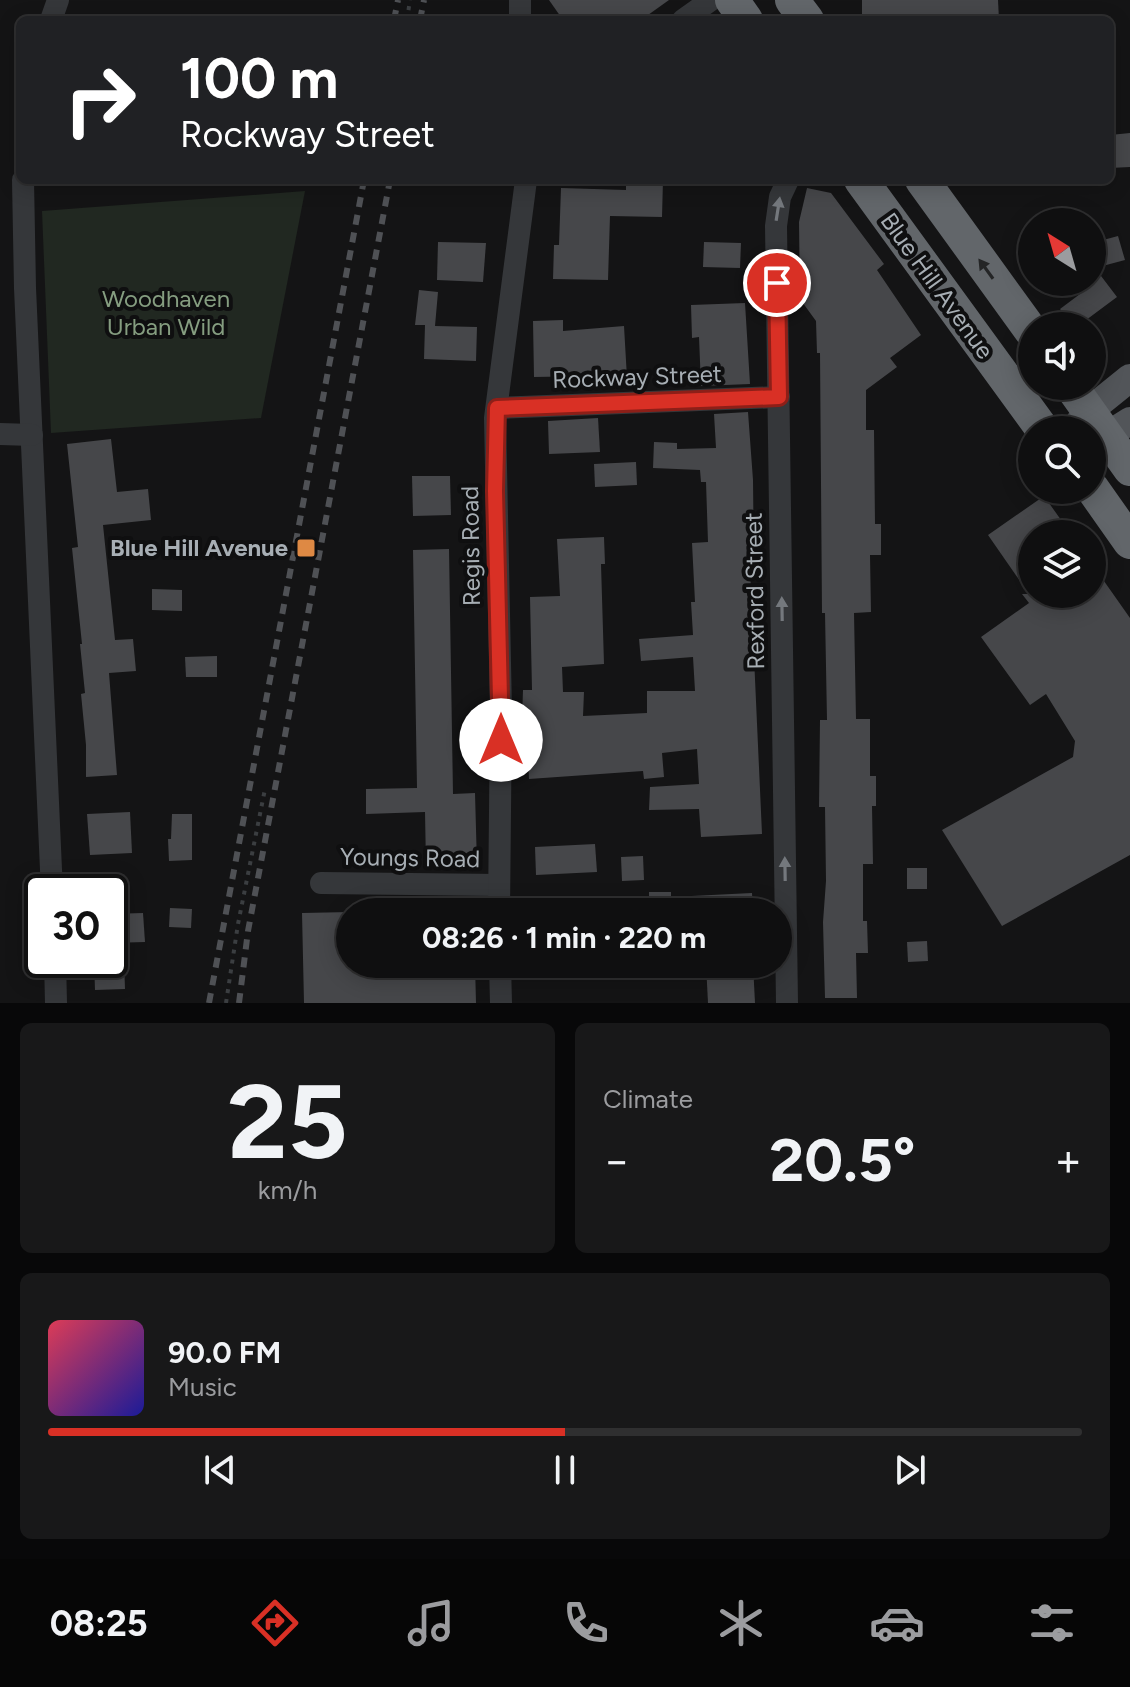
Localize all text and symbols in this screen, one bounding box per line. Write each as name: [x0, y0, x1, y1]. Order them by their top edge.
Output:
text: 100 m: [180, 45, 338, 112]
icon: right: [48, 48, 152, 152]
text: Rockway Street: [180, 113, 435, 156]
one-way arrow: [772, 197, 785, 222]
street label: Blue Hill Avenue: [875, 207, 1000, 364]
north arrow: [1018, 208, 1106, 296]
map controls: [1018, 208, 1106, 608]
pin: [743, 249, 811, 317]
one-way arrow: [979, 258, 995, 279]
icon: arrive: [755, 261, 799, 305]
park label: Woodhaven Urban Wild: [102, 284, 230, 341]
button: sound: [1018, 312, 1106, 400]
street label: Rockway Street: [552, 359, 722, 394]
button: search: [1018, 416, 1106, 504]
street label: Regis Road: [455, 486, 486, 606]
street label: Rexford Street: [739, 512, 770, 670]
button: layers: [1018, 520, 1106, 608]
place label: Blue Hill Avenue: [110, 533, 288, 562]
marker: Blue Hill Avenue: [295, 537, 317, 559]
one-way arrow: [775, 596, 788, 621]
position arrow: [459, 698, 543, 782]
street label: Youngs Road: [340, 842, 480, 873]
one-way arrow: [779, 856, 791, 881]
speed limit sign: 30: [24, 874, 128, 978]
text: 08:26 · 1 min · 220 m: [422, 919, 706, 956]
text: 25: [227, 1059, 348, 1184]
text: Climate: [603, 1083, 693, 1115]
text: 20.5°: [769, 1124, 916, 1196]
text: −: [603, 1134, 630, 1187]
text: +: [1055, 1134, 1082, 1187]
text: km/h: [258, 1174, 317, 1206]
text: 90.0 FM: [168, 1334, 281, 1371]
text: Music: [168, 1371, 237, 1403]
icon: previous: [198, 1448, 242, 1492]
icon: pause: [543, 1448, 587, 1492]
icon: next: [888, 1448, 932, 1492]
icon: directions: [247, 1595, 303, 1651]
icon: music: [403, 1595, 459, 1651]
icon: phone: [558, 1595, 614, 1651]
icon: climate: [713, 1595, 769, 1651]
icon: car: [869, 1595, 925, 1651]
icon: filters: [1024, 1595, 1080, 1651]
text: 08:25: [50, 1602, 148, 1645]

